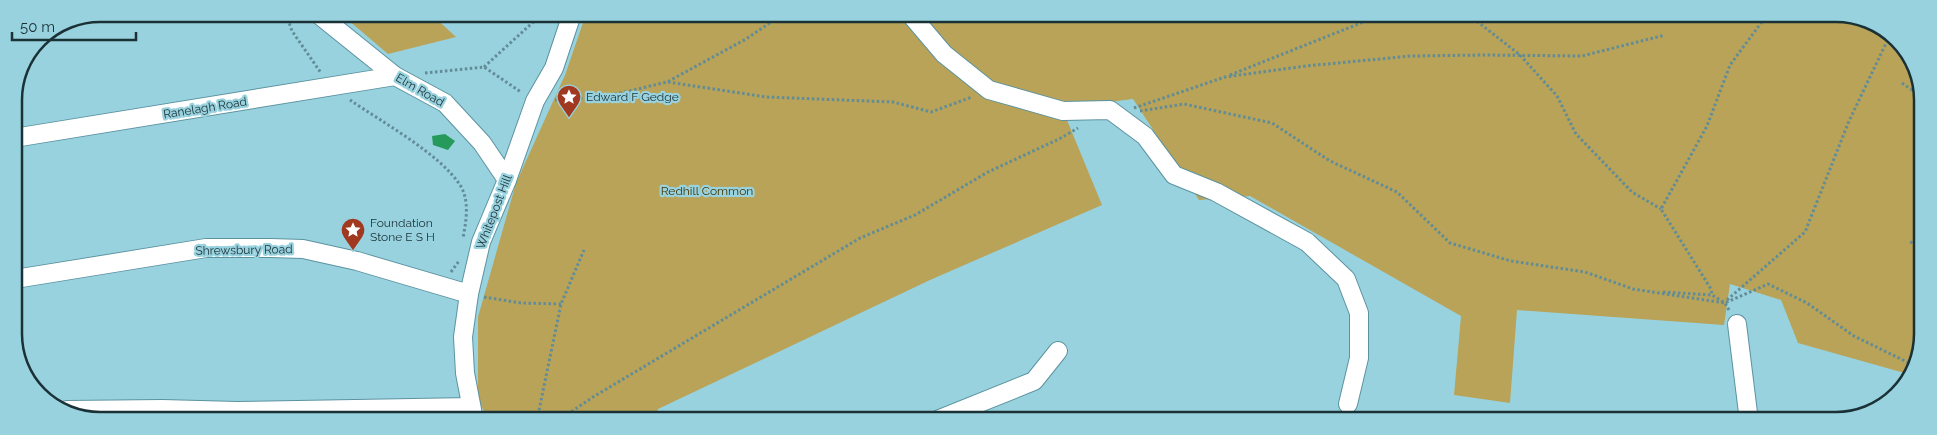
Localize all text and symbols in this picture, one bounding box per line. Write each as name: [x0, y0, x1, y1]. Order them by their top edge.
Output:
scale bar: [12, 10, 136, 42]
text: 50 m: [20, 18, 55, 36]
street label: Elm Road: [393, 71, 447, 109]
place icon: Edward F Gedge: [556, 84, 582, 118]
place label: Edward F Gedge: [586, 90, 679, 104]
street label: Ranelagh Road: [162, 94, 248, 122]
street label: Whitepost Hill: [473, 172, 515, 251]
park label: Redhill Common: [661, 184, 753, 198]
place label: Foundation Stone E S H: [370, 216, 435, 244]
place icon: Foundation Stone E S H: [340, 217, 366, 251]
street label: Shrewsbury Road: [195, 242, 293, 258]

